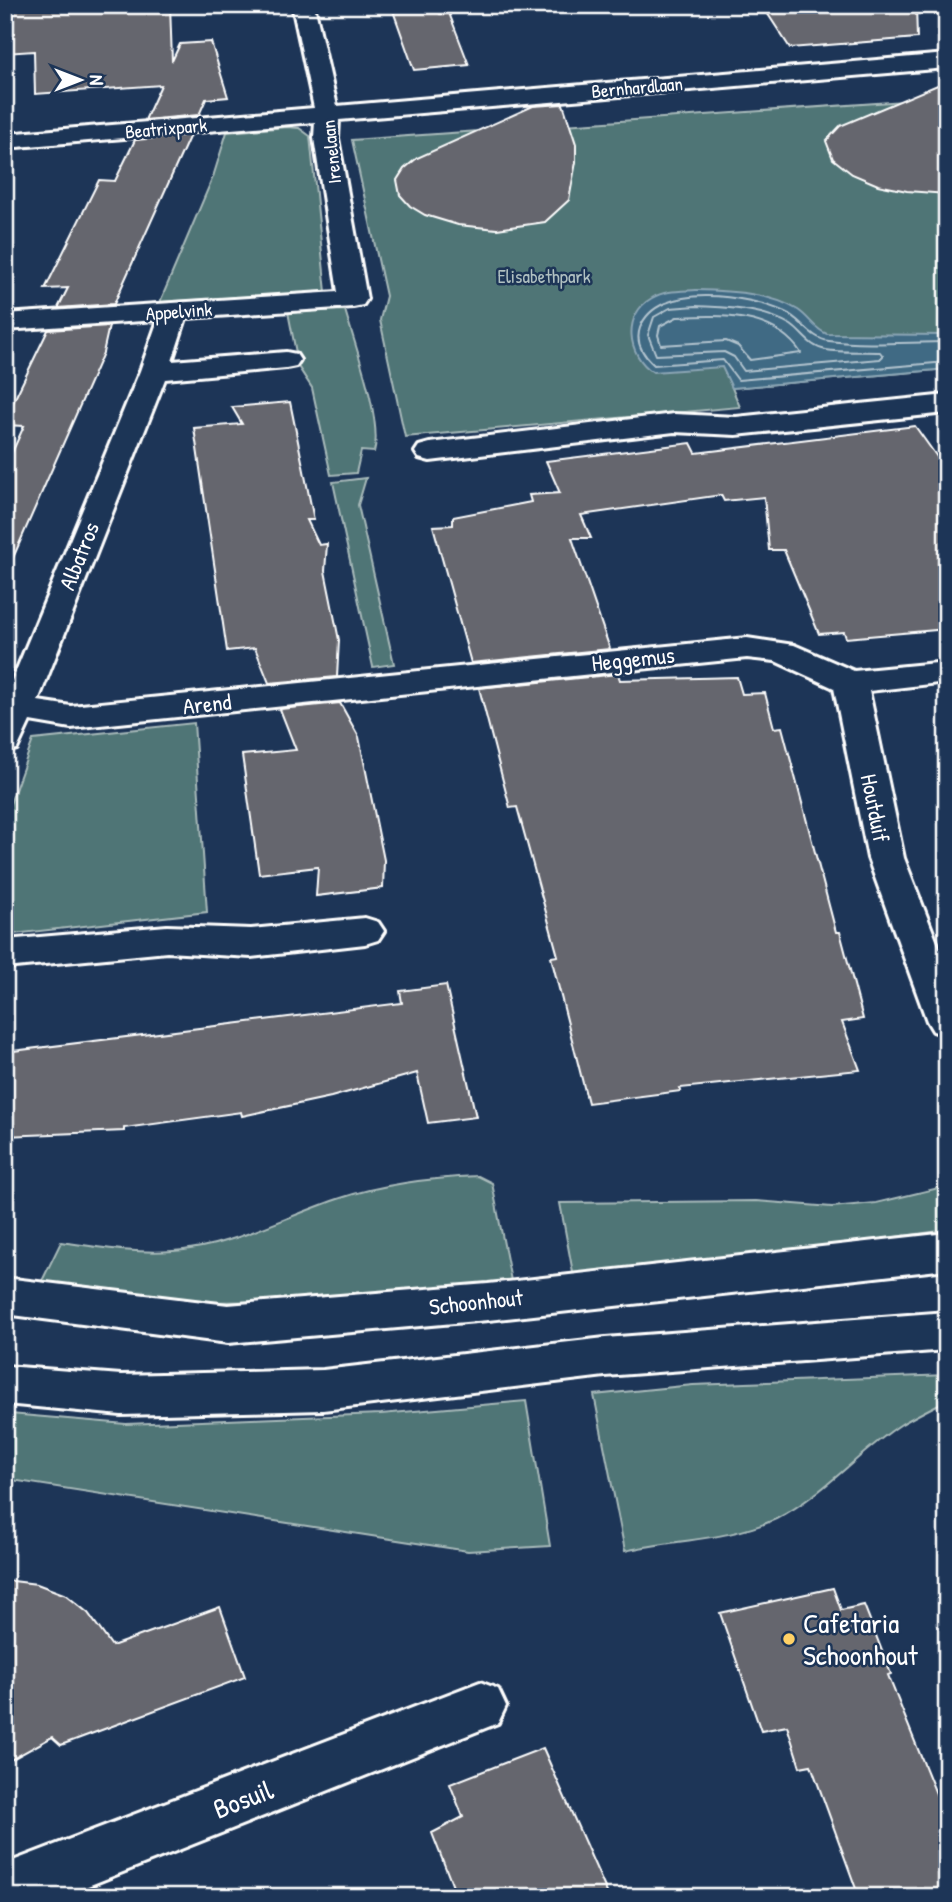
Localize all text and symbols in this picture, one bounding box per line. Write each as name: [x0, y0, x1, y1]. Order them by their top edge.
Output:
north arrow: [46, 46, 116, 116]
street label: Bernhardlaan: [590, 70, 684, 104]
text: N: [84, 75, 110, 85]
street label: Beatrixpark: [124, 111, 208, 145]
street label: Irenelaan: [315, 119, 347, 185]
park label: Elisabethpark: [497, 263, 591, 289]
street label: Appelvink: [145, 296, 213, 326]
street label: Albatros: [51, 517, 106, 594]
street label: Heggemus: [590, 639, 676, 678]
street label: Arend: [181, 686, 233, 721]
street label: Houtduif: [854, 771, 897, 845]
street label: Schoonhout: [428, 1281, 525, 1322]
place label: Cafetaria Schoonhout: [803, 1604, 918, 1674]
marker: Cafetaria Schoonhout: [781, 1631, 797, 1647]
street label: Bosuil: [208, 1770, 279, 1828]

